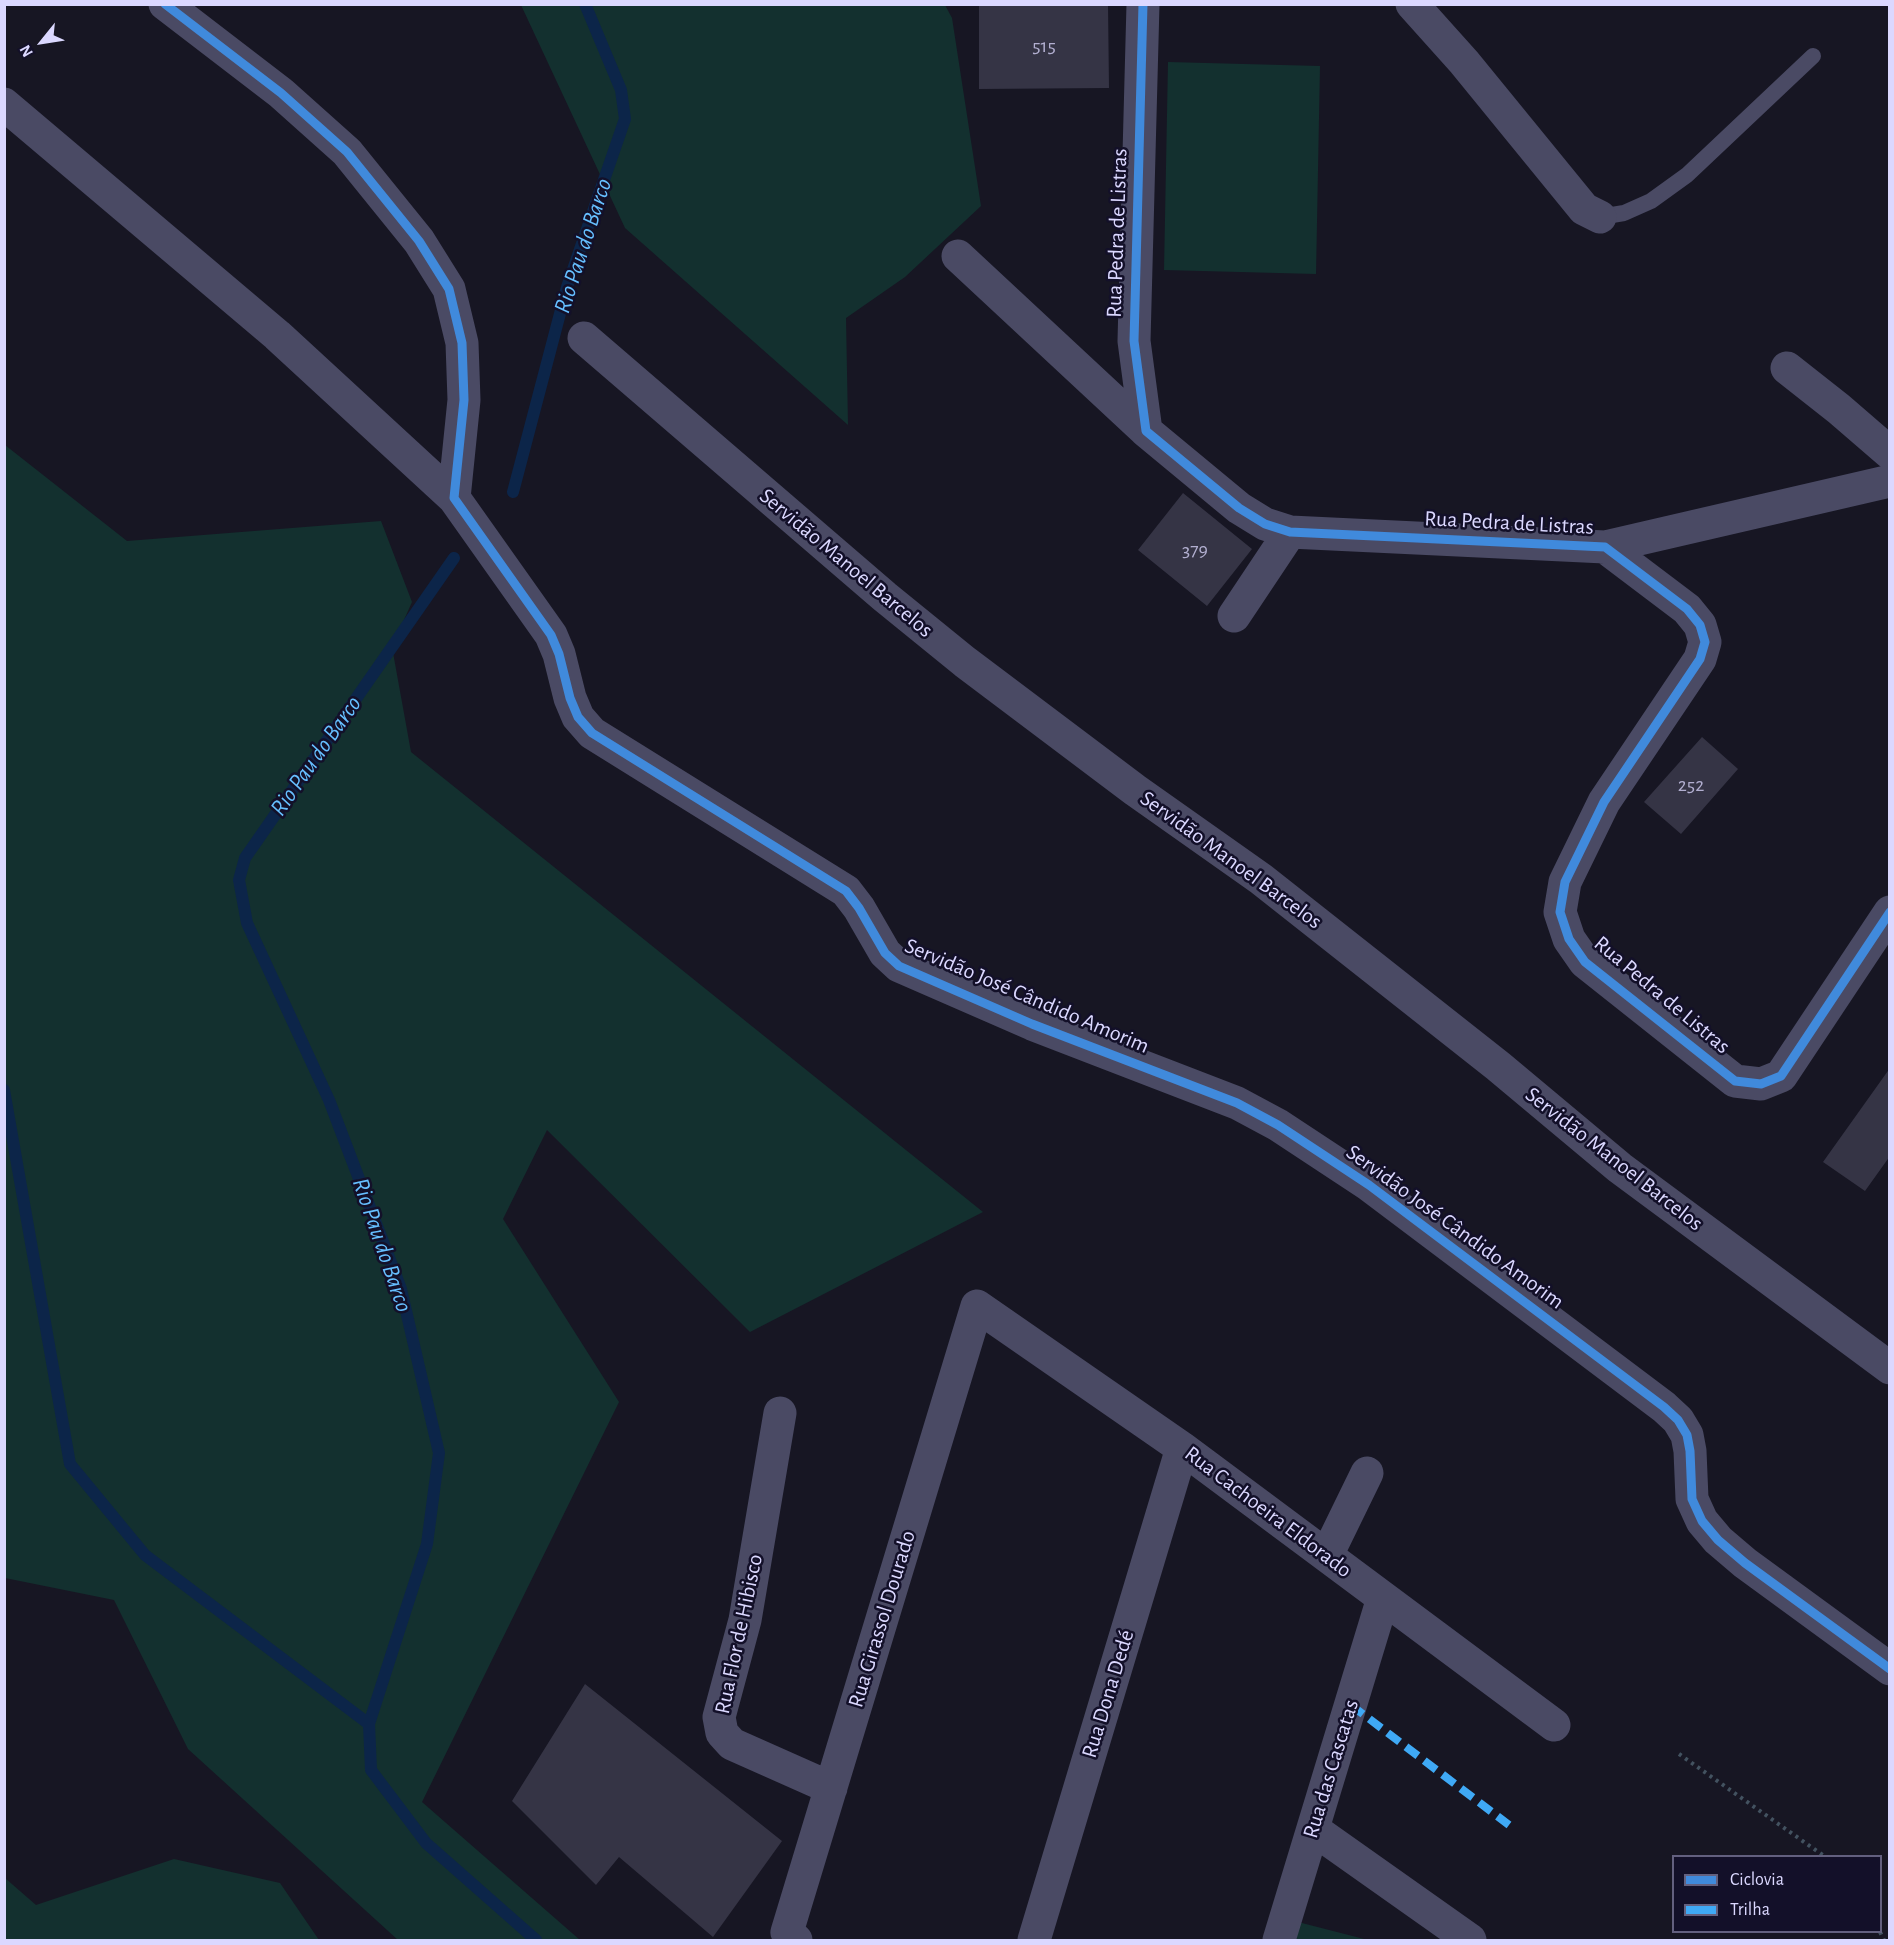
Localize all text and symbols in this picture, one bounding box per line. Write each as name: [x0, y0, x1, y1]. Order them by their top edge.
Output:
north arrow: [12, 12, 72, 72]
house number: 515: [1032, 34, 1056, 58]
text: N: [17, 42, 36, 60]
street label: Rua Pedra de Listras: [1101, 148, 1133, 318]
water label: Rio Pau do Barco: [548, 175, 618, 317]
street label: Servidão Manoel Barcelos: [754, 483, 938, 643]
street label: Rua Pedra de Listras: [1424, 505, 1594, 541]
house number: 379: [1182, 538, 1208, 562]
water label: Rio Pau do Barco: [264, 690, 368, 822]
house number: 252: [1678, 773, 1704, 797]
street label: Servidão Manoel Barcelos: [1135, 785, 1327, 935]
street label: Rua Pedra de Listras: [1589, 930, 1735, 1060]
street label: Servidão José Cândido Amorim: [901, 932, 1153, 1060]
street label: Servidão Manoel Barcelos: [1520, 1081, 1708, 1237]
street label: Servidão José Cândido Amorim: [1341, 1139, 1569, 1315]
water label: Rio Pau do Barco: [346, 1174, 418, 1316]
street label: Rua Cachoeira Eldorado: [1179, 1441, 1357, 1583]
street label: Rua Girassol Dourado: [843, 1527, 921, 1711]
street label: Rua Flor de Hibisco: [709, 1552, 769, 1716]
street label: Rua Dona Dedé: [1076, 1627, 1140, 1761]
street label: Rua das Cascatas: [1297, 1696, 1365, 1842]
legend: [1672, 1855, 1882, 1933]
text: Ciclovia: [1730, 1871, 1784, 1889]
text: Trilha: [1730, 1901, 1770, 1919]

